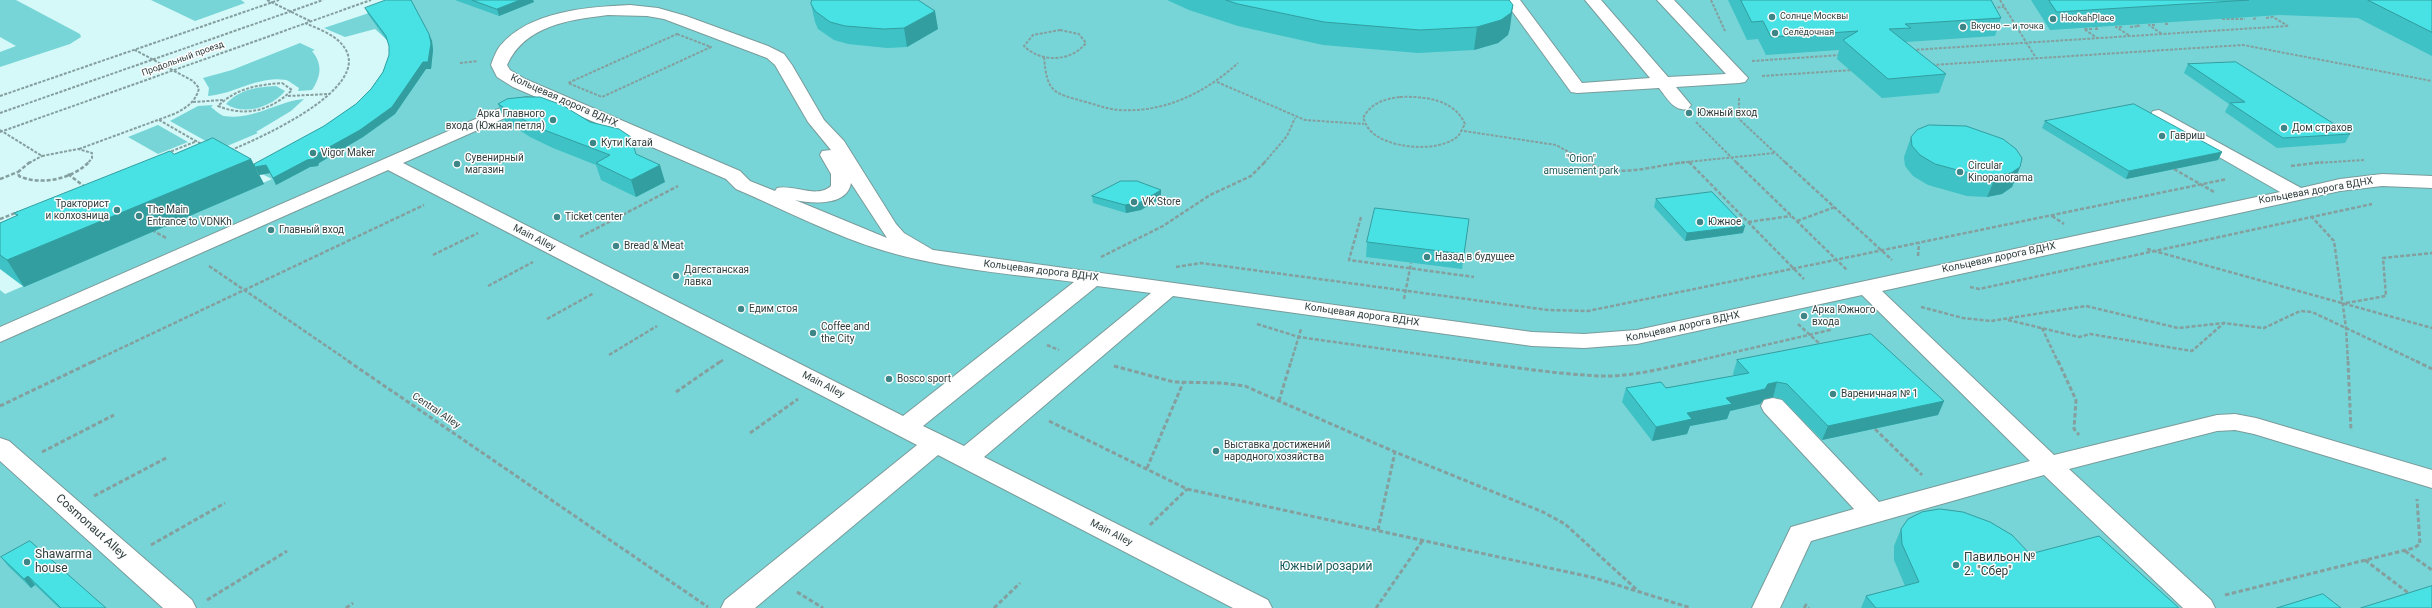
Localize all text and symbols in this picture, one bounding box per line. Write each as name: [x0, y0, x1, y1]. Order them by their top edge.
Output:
marker: Солнце Москвы: [1767, 12, 1777, 22]
place label: Солнце Москвы: [1780, 12, 1848, 22]
marker: HookahPlace: [2048, 14, 2058, 24]
place label: HookahPlace: [2061, 14, 2114, 24]
marker: Вкусно — и точка: [1958, 22, 1968, 32]
place label: Вкусно — и точка: [1971, 22, 2044, 32]
marker: Селёдочная: [1770, 28, 1780, 38]
place label: Селёдочная: [1783, 28, 1834, 38]
street label: Продольный проезд: [140, 39, 226, 79]
street label: Кольцевая дорога ВДНХ: [509, 72, 619, 130]
place label: Южный вход: [1697, 107, 1757, 119]
place label: Арка Главного входа (Южная петля): [446, 108, 545, 132]
marker: Южный вход: [1684, 108, 1694, 118]
marker: Арка Главного входа (Южная петля): [548, 115, 558, 125]
place label: Дом страхов: [2292, 122, 2353, 134]
marker: Дом страхов: [2279, 123, 2289, 133]
place label: Гавриш: [2170, 130, 2205, 142]
marker: Гавриш: [2157, 131, 2167, 141]
place label: Кути Катай: [601, 137, 653, 149]
marker: Кути Катай: [588, 138, 598, 148]
place label: Vigor Maker: [321, 147, 375, 159]
marker: Vigor Maker: [308, 148, 318, 158]
place label: Сувенирный магазин: [465, 152, 524, 176]
park label: "Orion" amusement park: [1543, 153, 1619, 176]
marker: Сувенирный магазин: [452, 159, 462, 169]
place label: Circular Kinopanorama: [1968, 160, 2033, 184]
marker: Circular Kinopanorama: [1955, 167, 1965, 177]
street label: Кольцевая дорога ВДНХ: [2258, 175, 2374, 207]
place label: VK Store: [1142, 196, 1181, 208]
marker: VK Store: [1129, 197, 1139, 207]
place label: Тракторист и колхозница: [45, 198, 109, 222]
place label: The Main Entrance to VDNKh: [147, 204, 232, 228]
marker: Тракторист и колхозница: [112, 205, 122, 215]
marker: The Main Entrance to VDNKh: [134, 211, 144, 221]
place label: Ticket center: [565, 211, 623, 223]
marker: Ticket center: [552, 212, 562, 222]
place label: Южное: [1708, 216, 1741, 228]
marker: Южное: [1695, 217, 1705, 227]
street label: Main Alley: [511, 222, 557, 254]
place label: Главный вход: [279, 224, 344, 236]
marker: Главный вход: [266, 225, 276, 235]
place label: Bread & Meat: [624, 240, 684, 252]
street label: Кольцевая дорога ВДНХ: [1941, 240, 2057, 276]
marker: Bread & Meat: [611, 241, 621, 251]
place label: Назад в будущее: [1435, 251, 1515, 263]
marker: Назад в будущее: [1422, 252, 1432, 262]
street label: Кольцевая дорога ВДНХ: [983, 258, 1099, 284]
place label: Дагестанская лавка: [684, 264, 749, 288]
marker: Дагестанская лавка: [671, 271, 681, 281]
street label: Кольцевая дорога ВДНХ: [1304, 301, 1420, 329]
place label: Едим стоя: [749, 303, 797, 315]
marker: Едим стоя: [736, 304, 746, 314]
place label: Арка Южного входа: [1812, 304, 1875, 328]
street label: Кольцевая дорога ВДНХ: [1625, 309, 1741, 345]
marker: Арка Южного входа: [1799, 311, 1809, 321]
place label: Coffee and the City: [821, 321, 870, 344]
marker: Coffee and the City: [808, 328, 818, 338]
street label: Main Alley: [800, 369, 846, 401]
place label: Bosco sport: [897, 373, 951, 385]
marker: Bosco sport: [884, 374, 894, 384]
place label: Вареничная № 1: [1841, 388, 1918, 400]
marker: Вареничная № 1: [1828, 389, 1838, 399]
street label: Central Alley: [410, 391, 462, 431]
place label: Выставка достижений народного хозяйства: [1224, 439, 1330, 462]
marker: Выставка достижений народного хозяйства: [1211, 446, 1221, 456]
street label: Cosmonaut Alley: [53, 491, 129, 563]
street label: Main Alley: [1088, 517, 1134, 549]
place label: Shawarma house: [35, 548, 92, 576]
place label: Павильон № 2. "Сбер": [1964, 551, 2035, 579]
marker: Shawarma house: [22, 557, 32, 567]
park label: Южный розарий: [1280, 560, 1372, 574]
marker: Павильон № 2. "Сбер": [1951, 560, 1961, 570]

